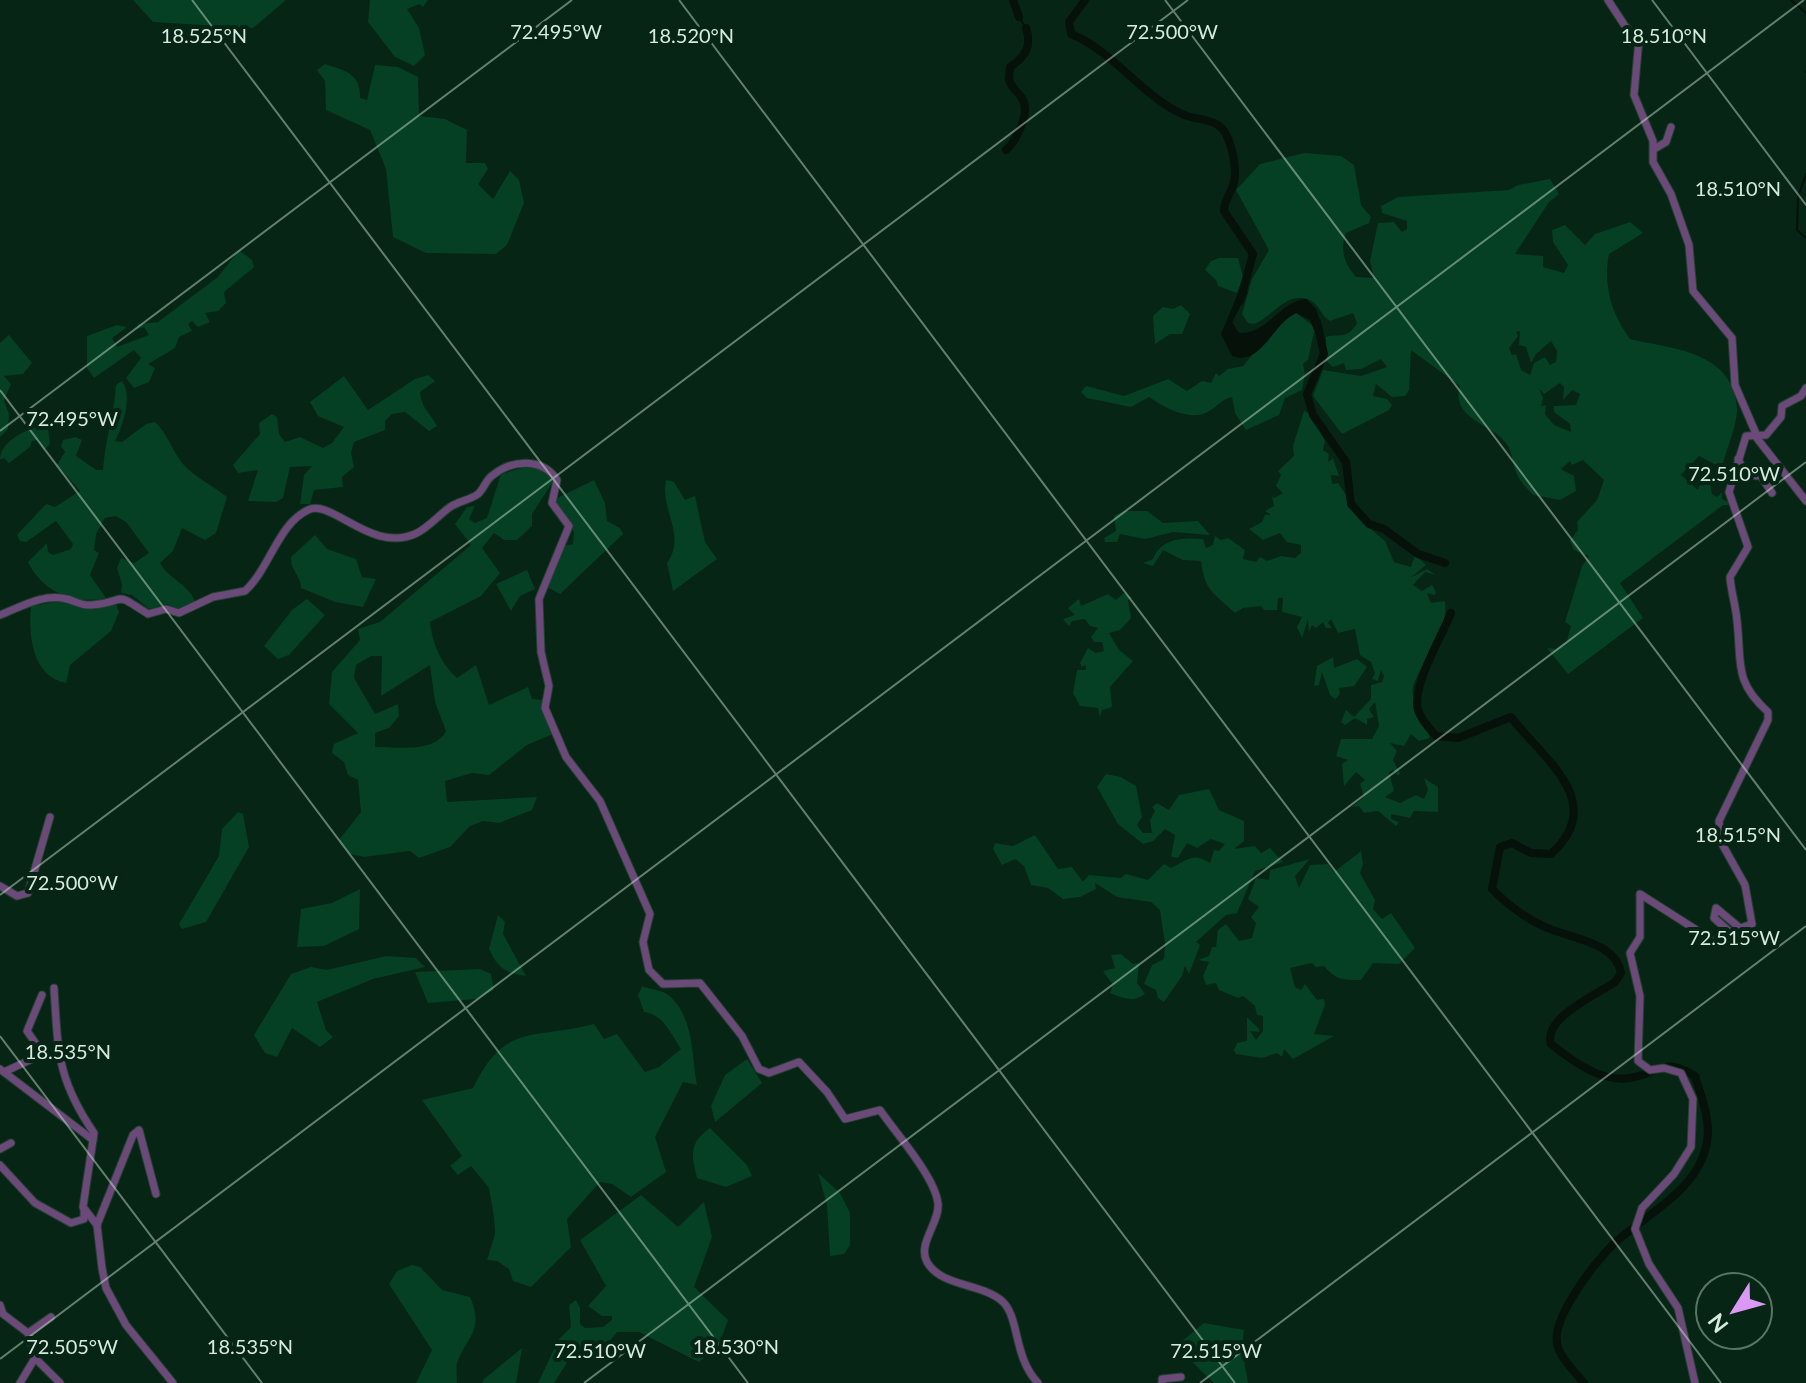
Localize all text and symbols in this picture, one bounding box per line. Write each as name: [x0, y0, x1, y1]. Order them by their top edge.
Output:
text: 72.495°W: [510, 19, 602, 43]
text: 72.500°W: [1126, 19, 1218, 43]
text: 18.525°N: [161, 23, 247, 47]
text: 18.520°N: [648, 23, 734, 47]
text: 18.510°N: [1621, 23, 1707, 47]
text: 18.510°N: [1695, 176, 1781, 200]
text: 72.495°W: [26, 406, 118, 430]
text: 72.510°W: [1688, 461, 1780, 485]
text: 18.515°N: [1695, 822, 1781, 846]
text: 72.500°W: [26, 870, 118, 894]
text: 72.515°W: [1688, 925, 1780, 949]
text: 18.535°N: [25, 1039, 111, 1063]
north arrow: [1694, 1271, 1774, 1351]
text: N: [1702, 1308, 1734, 1338]
text: 72.505°W: [26, 1334, 118, 1358]
text: 18.535°N: [207, 1334, 293, 1358]
text: 18.530°N: [693, 1334, 779, 1358]
text: 72.510°W: [554, 1338, 646, 1362]
text: 72.515°W: [1170, 1338, 1262, 1362]

